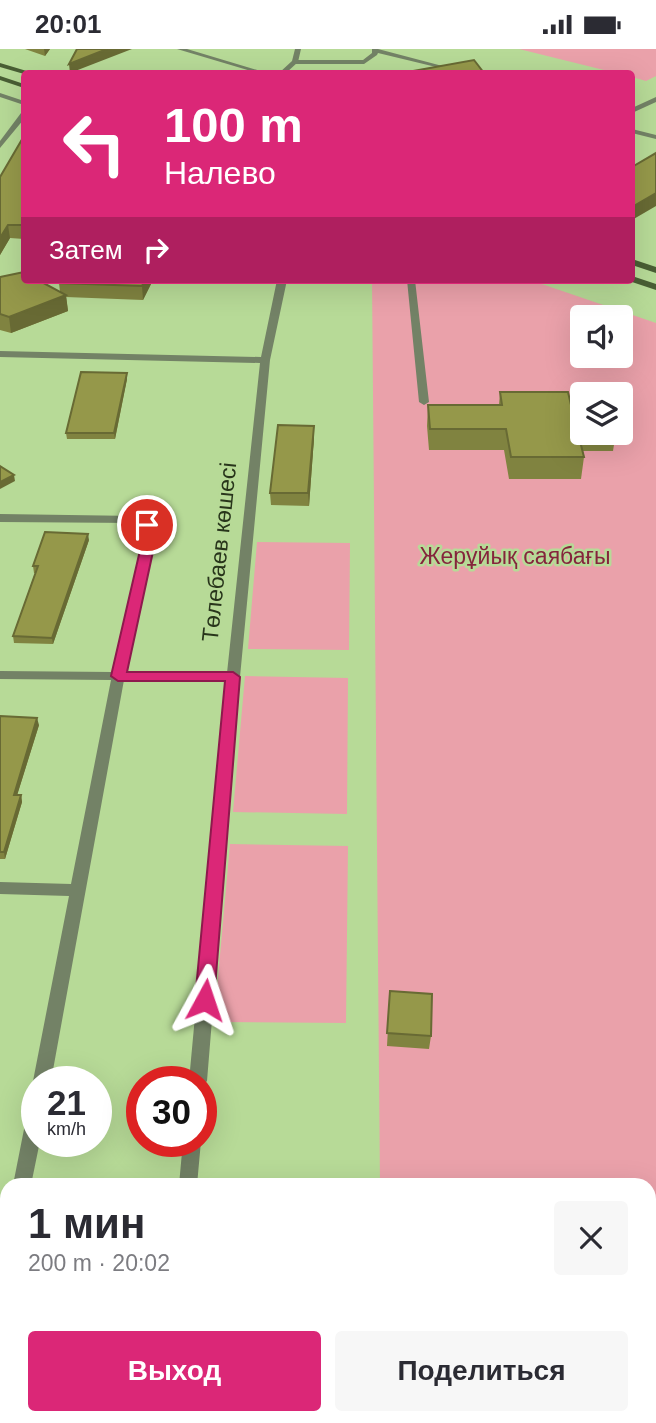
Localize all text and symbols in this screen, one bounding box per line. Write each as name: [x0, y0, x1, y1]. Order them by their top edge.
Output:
text: 20:01: [35, 9, 102, 39]
icon: left: [49, 98, 140, 189]
text: 100 m: [164, 98, 303, 152]
text: Налево: [164, 155, 276, 191]
icon: right: [137, 231, 175, 269]
text: Затем: [49, 235, 123, 265]
map controls: [570, 305, 633, 445]
button: sound: [570, 305, 633, 368]
button: layers: [570, 382, 633, 445]
street label: Төлебаев көшесі: [197, 461, 241, 643]
pin: [117, 495, 177, 555]
icon: arrive: [128, 506, 166, 544]
park label: Жерұйық саябағы: [420, 543, 610, 569]
position arrow: [168, 963, 242, 1037]
speed limit sign: 30: [126, 1066, 217, 1157]
text: 21: [47, 1083, 86, 1122]
text: km/h: [47, 1119, 86, 1139]
text: 1 мин: [28, 1200, 145, 1247]
button: close: [554, 1201, 628, 1275]
text: 200 m · 20:02: [28, 1250, 170, 1276]
button: Выход: [28, 1331, 321, 1411]
button: Поделиться: [335, 1331, 628, 1411]

